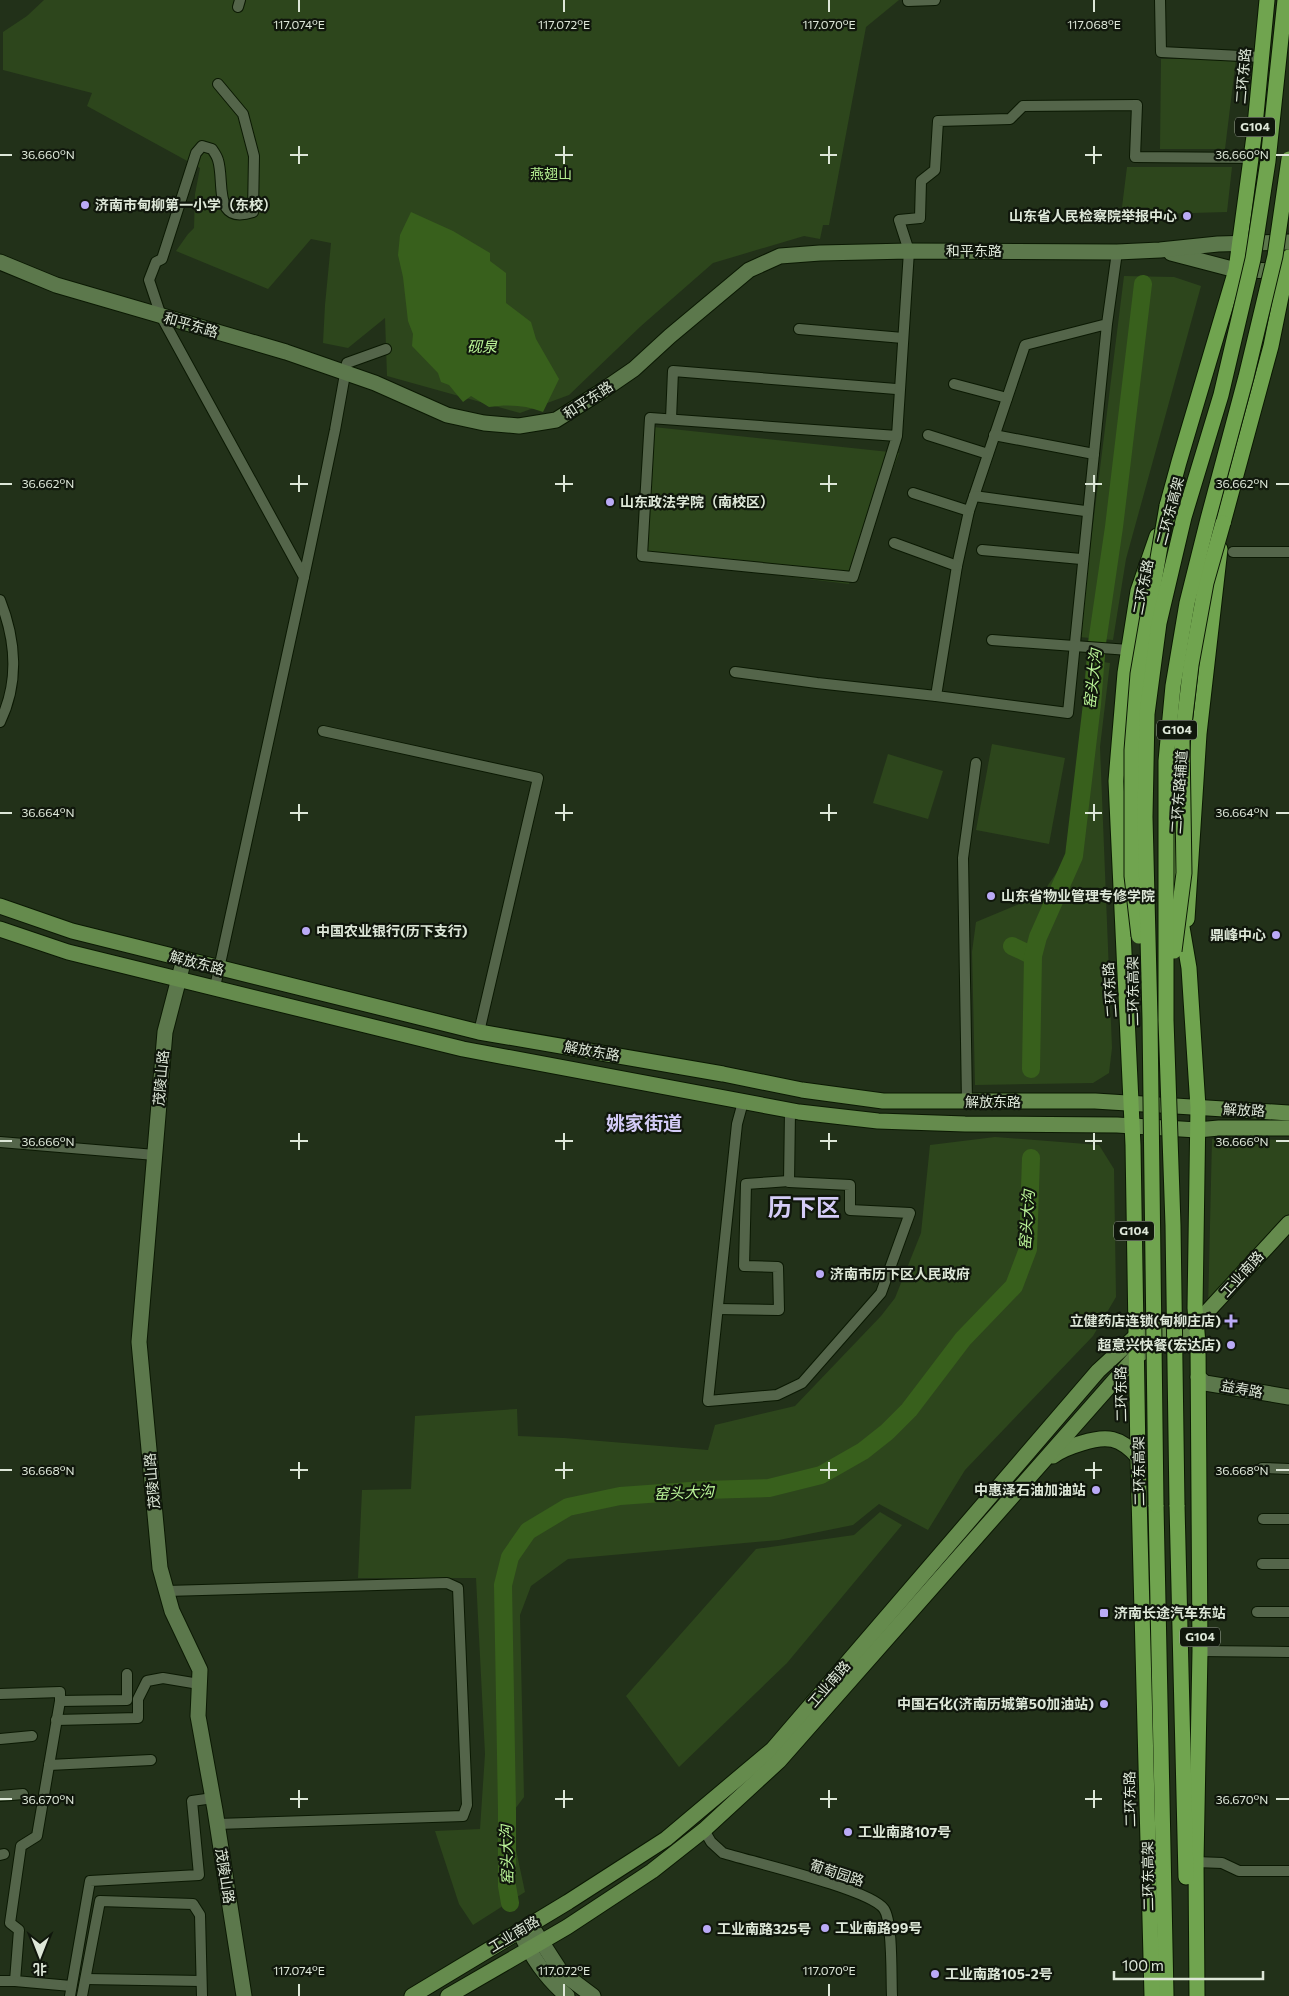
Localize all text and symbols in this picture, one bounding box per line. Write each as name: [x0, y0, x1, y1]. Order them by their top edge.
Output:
text: 117.074°E: [273, 17, 325, 31]
text: 117.072°E: [538, 17, 590, 31]
text: 117.070°E: [802, 17, 856, 31]
text: 117.068°E: [1067, 17, 1121, 31]
street label: 二环东路: [1232, 47, 1253, 105]
road number: G104: [1235, 118, 1275, 136]
text: 36.660°N: [21, 147, 75, 161]
text: 36.660°N: [1215, 147, 1269, 161]
park label: 燕翅山: [530, 165, 572, 182]
place label: 济南市甸柳第一小学（东校）: [95, 196, 277, 213]
marker: 济南市甸柳第一小学（东校）: [79, 199, 91, 211]
place label: 山东省人民检察院举报中心: [1009, 207, 1177, 224]
marker: 山东省人民检察院举报中心: [1181, 210, 1193, 222]
street label: 和平东路: [946, 242, 1002, 259]
street label: 和平东路: [162, 309, 220, 340]
water label: 砚泉: [467, 337, 498, 355]
street label: 和平东路: [560, 377, 616, 422]
street label: 二环东高架: [1152, 475, 1187, 547]
text: 36.662°N: [22, 476, 74, 490]
text: 36.662°N: [1216, 476, 1268, 490]
place label: 山东政法学院（南校区）: [620, 493, 774, 510]
marker: 山东政法学院（南校区）: [604, 496, 616, 508]
street label: 二环东路: [1129, 558, 1156, 616]
water label: 窑头大沟: [1080, 646, 1104, 710]
road number: G104: [1157, 720, 1197, 740]
street label: 二环东路辅道: [1167, 749, 1190, 834]
text: 36.664°N: [22, 805, 75, 819]
text: 36.664°N: [1216, 805, 1269, 819]
place label: 山东省物业管理专修学院: [1001, 887, 1155, 904]
marker: 山东省物业管理专修学院: [985, 890, 997, 902]
place label: 中国农业银行(历下支行): [316, 922, 468, 939]
marker: 中国农业银行(历下支行): [300, 925, 312, 937]
place label: 鼎峰中心: [1210, 926, 1266, 943]
marker: 鼎峰中心: [1270, 929, 1282, 941]
street label: 解放东路: [168, 947, 226, 978]
street label: 二环东高架: [1123, 956, 1142, 1026]
street label: 二环东路: [1099, 962, 1120, 1019]
street label: 解放东路: [563, 1037, 621, 1064]
street label: 茂陵山路: [150, 1049, 171, 1107]
street label: 解放东路: [965, 1093, 1021, 1110]
street label: 解放路: [1223, 1100, 1265, 1119]
district label: 姚家街道: [606, 1111, 682, 1134]
text: 36.666°N: [21, 1134, 75, 1148]
text: 36.666°N: [1215, 1134, 1269, 1148]
water label: 窑头大沟: [1015, 1187, 1037, 1250]
district label: 历下区: [768, 1192, 840, 1221]
road number: G104: [1114, 1222, 1154, 1240]
street label: 工业南路: [1217, 1247, 1267, 1300]
place label: 济南市历下区人民政府: [830, 1265, 970, 1282]
marker: 济南市历下区人民政府: [814, 1268, 826, 1280]
place label: 立健药店连锁(甸柳庄店): [1069, 1312, 1221, 1329]
marker: 立健药店连锁(甸柳庄店): [1225, 1315, 1237, 1327]
place label: 超意兴快餐(宏达店): [1097, 1336, 1221, 1353]
marker: 超意兴快餐(宏达店): [1225, 1339, 1237, 1351]
street label: 二环东路: [1112, 1366, 1129, 1422]
street label: 益寿路: [1220, 1376, 1264, 1401]
street label: 二环东高架: [1129, 1436, 1148, 1506]
street label: 茂陵山路: [141, 1452, 162, 1510]
text: 36.668°N: [21, 1463, 75, 1477]
text: 36.668°N: [1215, 1463, 1269, 1477]
water label: 窑头大沟: [654, 1481, 716, 1503]
place label: 中惠泽石油加油站: [974, 1481, 1086, 1498]
marker: 中惠泽石油加油站: [1090, 1484, 1102, 1496]
place label: 济南长途汽车东站: [1114, 1604, 1226, 1621]
marker: 济南长途汽车东站: [1098, 1607, 1110, 1619]
road number: G104: [1180, 1628, 1220, 1646]
street label: 工业南路: [804, 1657, 853, 1710]
place label: 中国石化(济南历城第50加油站): [897, 1695, 1094, 1712]
marker: 中国石化(济南历城第50加油站): [1098, 1698, 1110, 1710]
street label: 二环东路: [1121, 1771, 1138, 1827]
text: 36.670°N: [22, 1792, 74, 1806]
text: 36.670°N: [1216, 1792, 1268, 1806]
water label: 窑头大沟: [496, 1823, 516, 1885]
place label: 工业南路107号: [858, 1823, 951, 1840]
marker: 工业南路107号: [842, 1826, 854, 1838]
street label: 二环东高架: [1138, 1841, 1157, 1911]
street label: 茂陵山路: [213, 1847, 238, 1905]
street label: 葡萄园路: [808, 1856, 866, 1889]
street label: 工业南路: [485, 1912, 542, 1955]
place label: 工业南路99号: [835, 1919, 922, 1936]
place label: 工业南路325号: [717, 1920, 811, 1937]
marker: 工业南路99号: [819, 1922, 831, 1934]
marker: 工业南路325号: [701, 1923, 713, 1935]
north arrow: [15, 1931, 65, 1981]
scale bar: [1114, 1948, 1263, 1980]
text: 100 m: [1122, 1956, 1164, 1974]
text: 北: [33, 1961, 47, 1978]
text: 117.074°E: [273, 1963, 325, 1977]
text: 117.072°E: [538, 1963, 590, 1977]
text: 117.070°E: [802, 1963, 856, 1977]
place label: 工业南路105-2号: [945, 1965, 1053, 1982]
marker: 工业南路105-2号: [929, 1968, 941, 1980]

